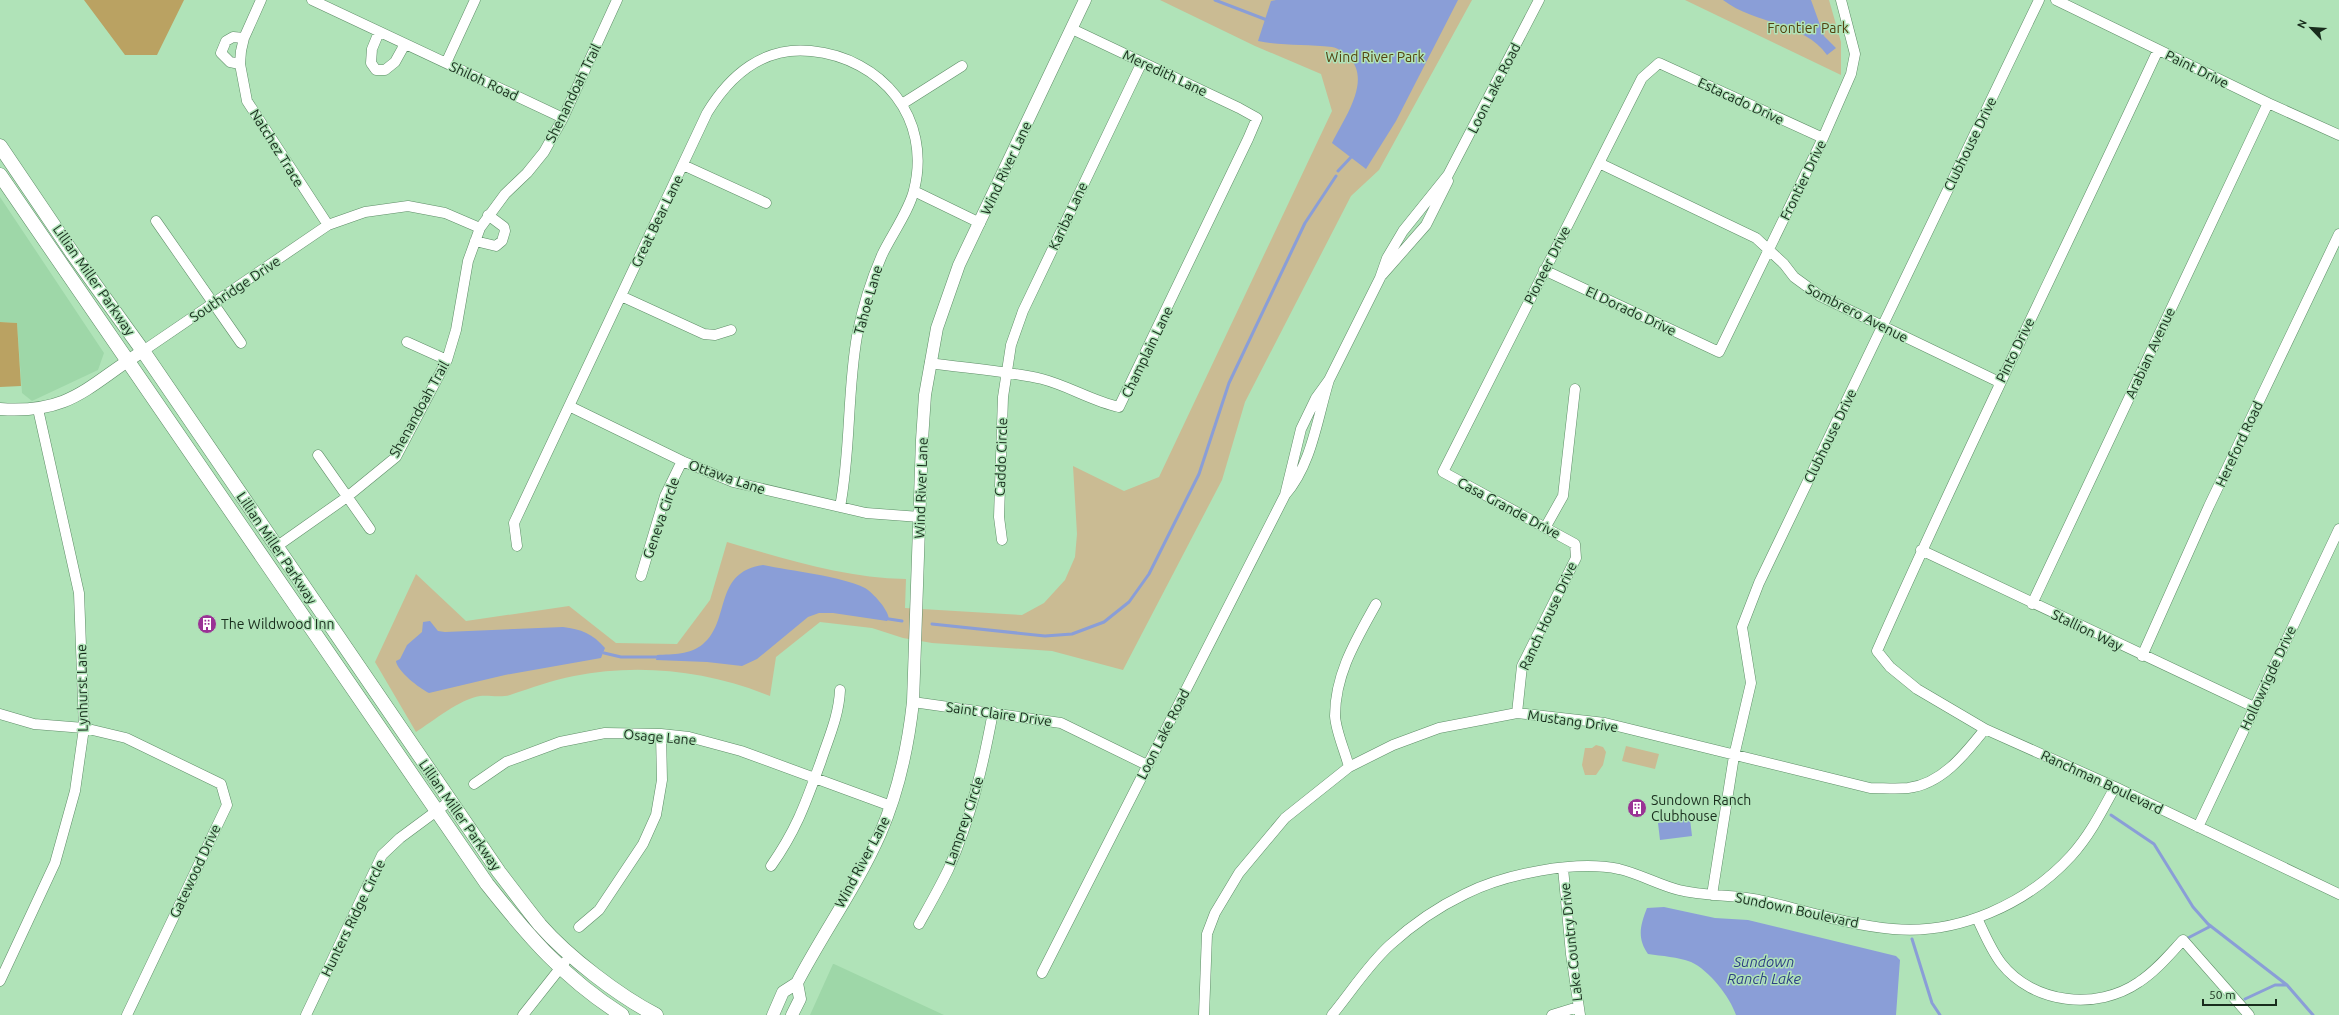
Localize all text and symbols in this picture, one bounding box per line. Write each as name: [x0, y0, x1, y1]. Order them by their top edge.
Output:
north arrow: [2291, 8, 2331, 48]
text: N: [2295, 18, 2309, 30]
park label: Frontier Park: [1767, 20, 1849, 36]
street label: Loon Lake Road: [1464, 40, 1524, 136]
street label: Shenandoah Trail: [542, 41, 604, 145]
street label: Meredith Lane: [1120, 46, 1210, 100]
street label: Paint Drive: [2163, 47, 2231, 91]
park label: Wind River Park: [1326, 49, 1425, 65]
street label: Shiloh Road: [447, 58, 521, 104]
street label: Estacado Drive: [1695, 74, 1787, 128]
street label: Clubhouse Drive: [1940, 94, 2000, 194]
street label: Natchez Trace: [247, 106, 307, 190]
street label: Wind River Lane: [977, 119, 1035, 217]
street label: Frontier Drive: [1777, 137, 1829, 223]
street label: Great Bear Lane: [628, 172, 686, 270]
street label: Kariba Lane: [1045, 180, 1091, 252]
street label: Lillian Miller Parkway: [50, 222, 138, 339]
street label: Pioneer Drive: [1521, 223, 1573, 307]
street label: Southridge Drive: [187, 253, 283, 325]
street label: Tahoe Lane: [850, 263, 886, 337]
street label: Sombrero Avenue: [1803, 280, 1911, 346]
street label: El Dorado Drive: [1583, 283, 1679, 339]
street label: Champlain Lane: [1118, 304, 1176, 400]
street label: Arabian Avenue: [2122, 305, 2178, 401]
street label: Pinto Drive: [1993, 315, 2037, 385]
street label: Shenandoah Trail: [386, 358, 452, 460]
street label: Clubhouse Drive: [1800, 386, 1860, 486]
street label: Hereford Road: [2212, 398, 2266, 490]
street label: Caddo Circle: [992, 417, 1010, 497]
street label: Wind River Lane: [911, 437, 931, 539]
street label: Ottawa Lane: [686, 456, 768, 498]
street label: Casa Grande Drive: [1455, 474, 1563, 542]
street label: Geneva Circle: [640, 475, 682, 561]
street label: Lillian Miller Parkway: [234, 489, 321, 607]
street label: Ranch House Drive: [1516, 559, 1580, 673]
street label: Stallion Way: [2049, 606, 2125, 654]
building icon: The Wildwood Inn: [196, 613, 218, 635]
place label: The Wildwood Inn: [221, 616, 334, 632]
street label: Hollowrigde Drive: [2237, 623, 2299, 733]
street label: Lynhurst Lane: [73, 644, 91, 732]
street label: Loon Lake Road: [1133, 686, 1193, 782]
street label: Saint Claire Drive: [945, 699, 1053, 729]
street label: Mustang Drive: [1527, 707, 1619, 735]
street label: Osage Lane: [623, 726, 697, 748]
street label: Ranchman Boulevard: [2038, 747, 2166, 817]
street label: Lillian Miller Parkway: [416, 757, 504, 874]
street label: Lamprey Circle: [941, 775, 987, 867]
place label: Sundown Ranch Clubhouse: [1651, 792, 1751, 824]
building icon: Sundown Ranch Clubhouse: [1626, 797, 1648, 819]
street label: Wind River Lane: [831, 814, 893, 910]
street label: Gatewood Drive: [166, 822, 224, 920]
street label: Hunters Ridge Circle: [318, 857, 388, 979]
street label: Lake Country Drive: [1557, 882, 1585, 1002]
street label: Sundown Boulevard: [1734, 889, 1860, 931]
water label: Sundown Ranch Lake: [1727, 953, 1801, 987]
scale bar: [2203, 981, 2276, 1007]
text: 50 m: [2209, 988, 2236, 1001]

